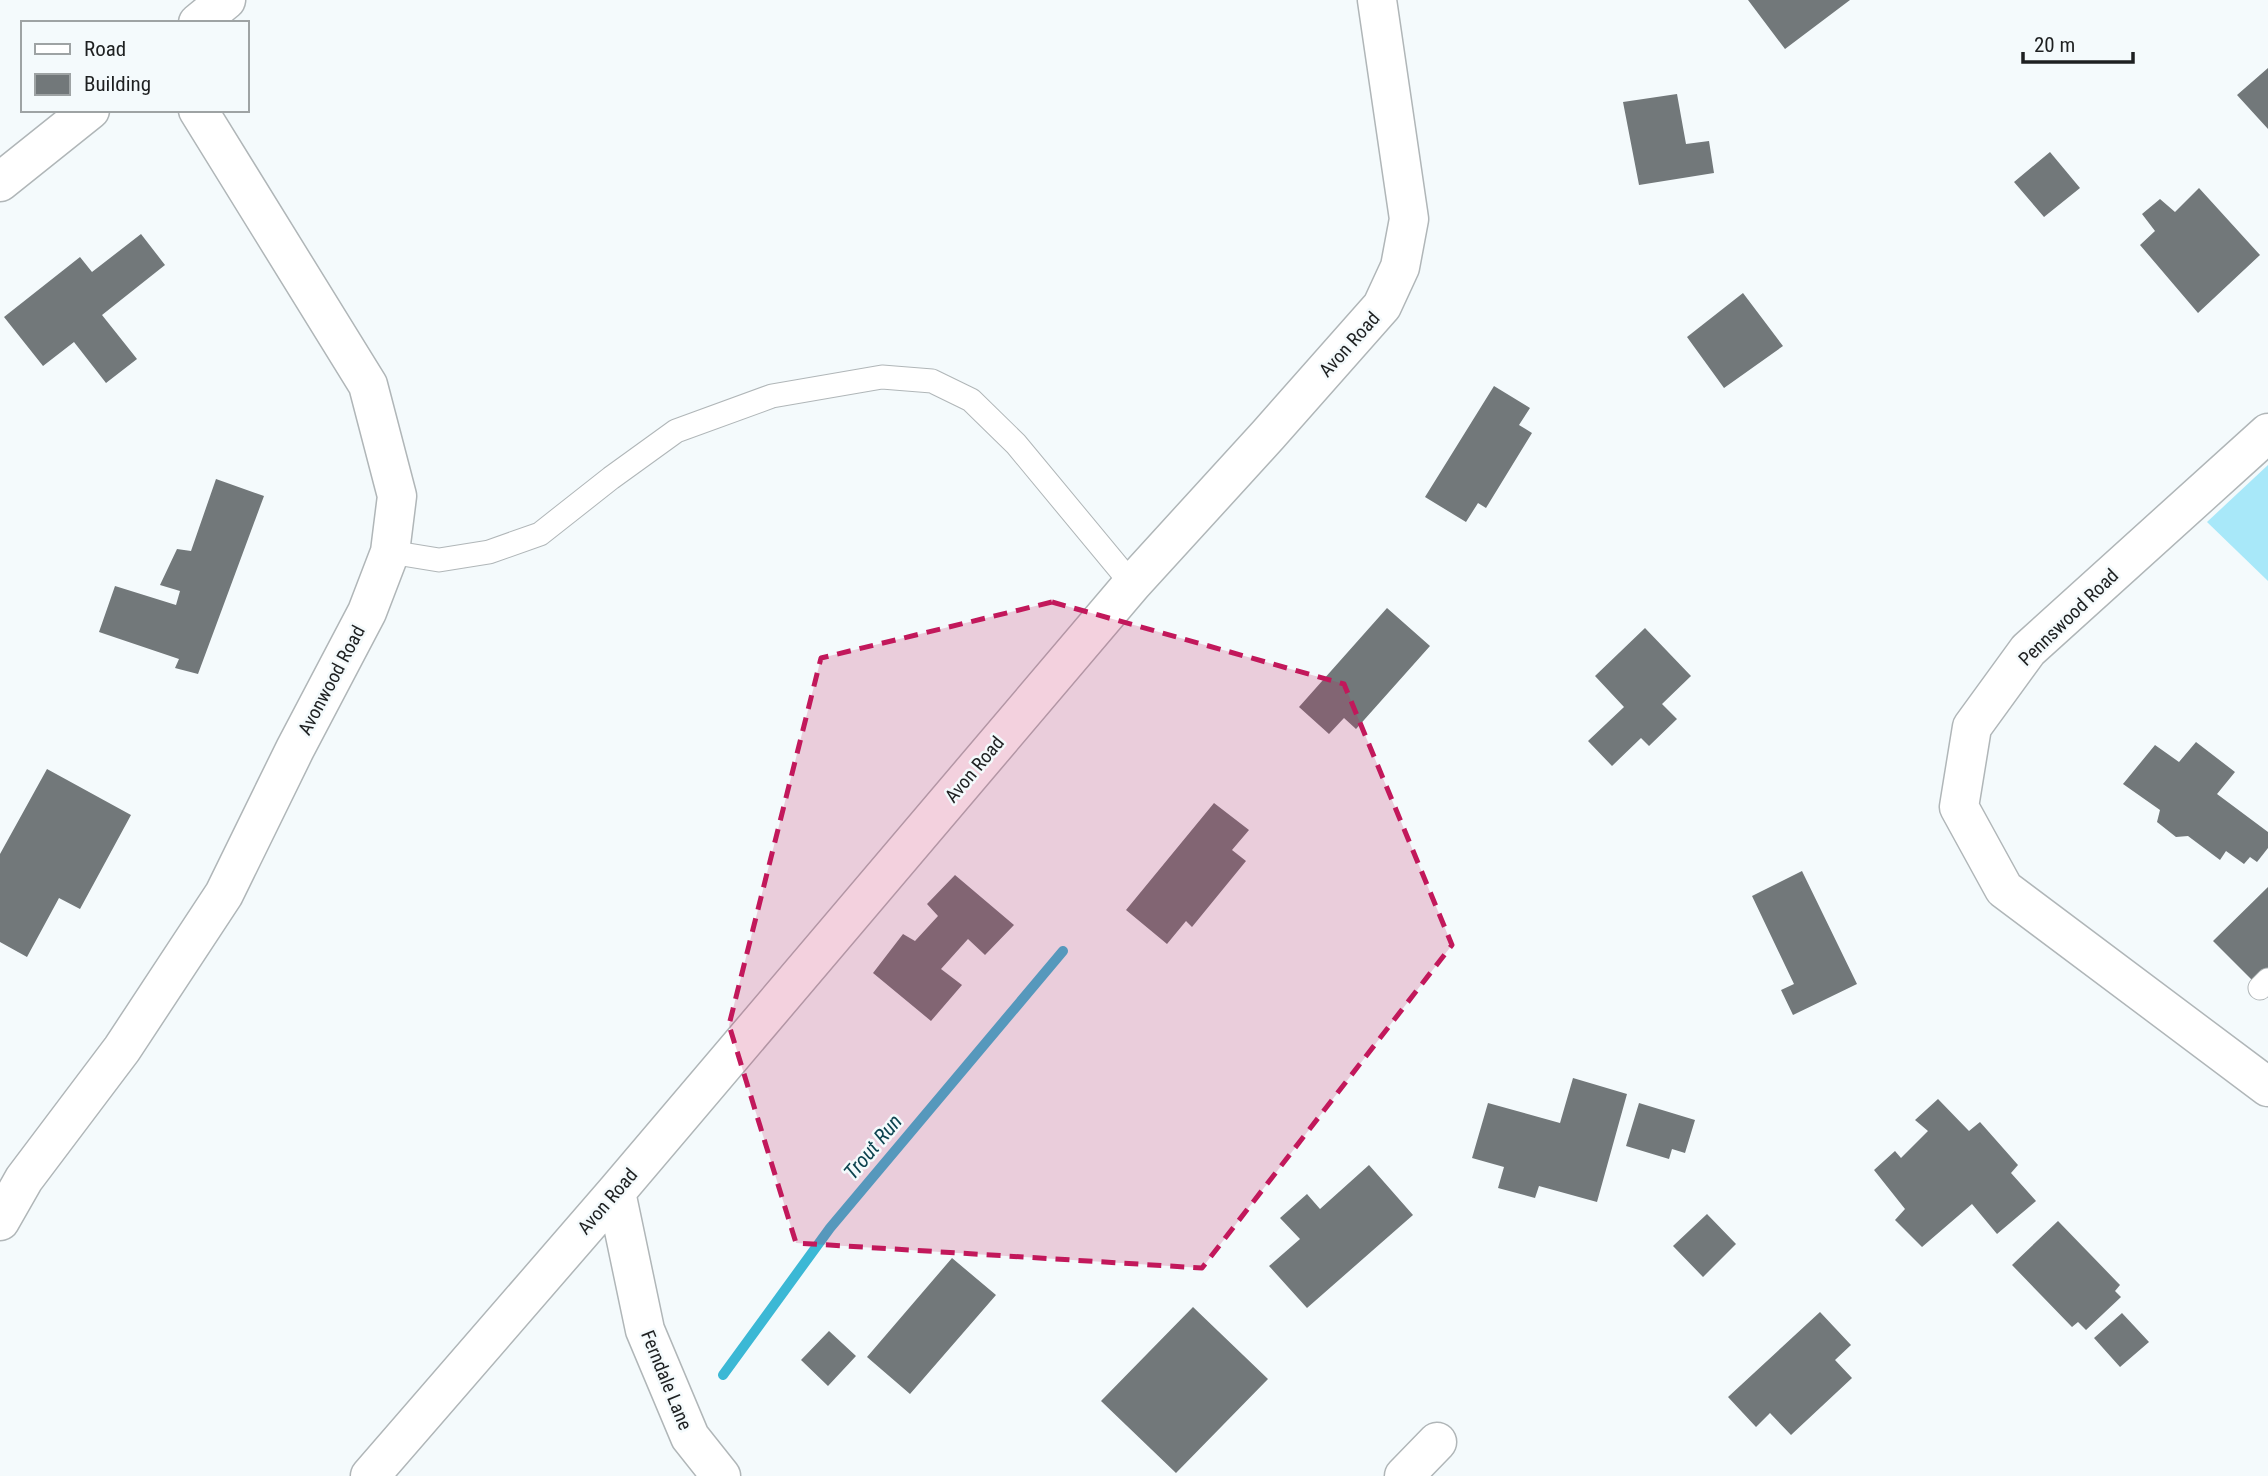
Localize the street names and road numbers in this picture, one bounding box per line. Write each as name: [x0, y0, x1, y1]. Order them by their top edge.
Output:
street label: Avon Road: [1314, 307, 1385, 382]
street label: Pennswood Road: [2014, 564, 2123, 671]
street label: Avonwood Road: [293, 622, 370, 739]
street label: Avon Road: [940, 731, 1009, 807]
street label: Avon Road: [573, 1164, 642, 1239]
street label: Ferndale Lane: [636, 1327, 697, 1433]

